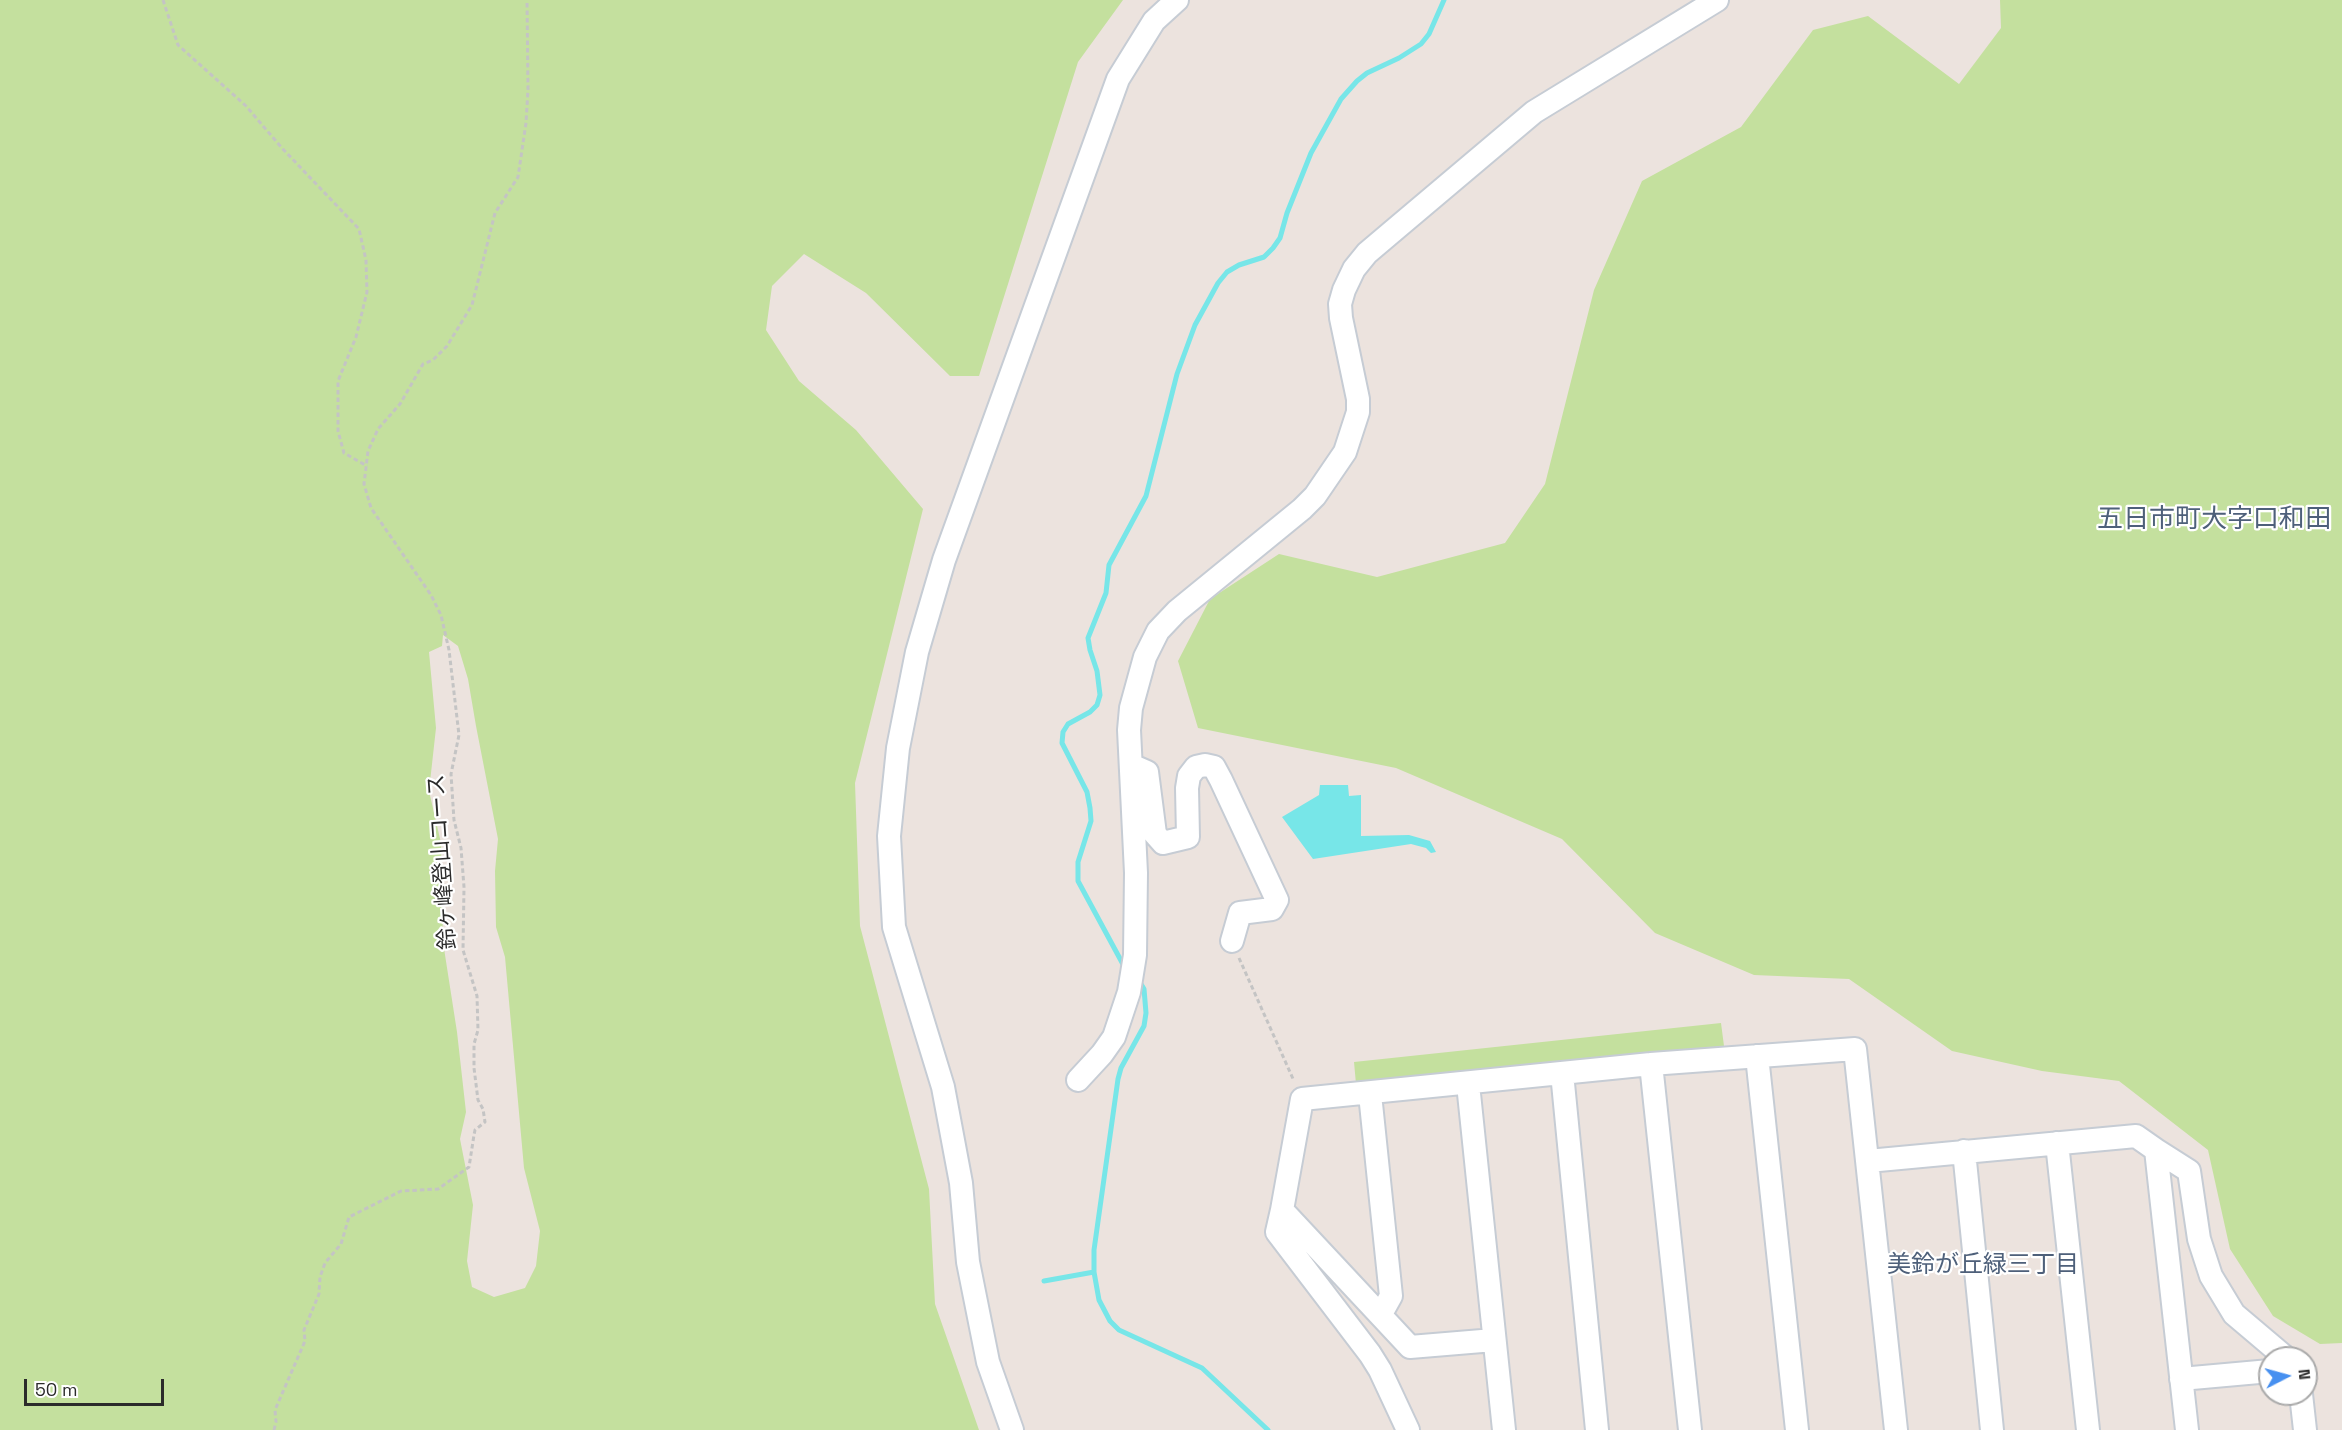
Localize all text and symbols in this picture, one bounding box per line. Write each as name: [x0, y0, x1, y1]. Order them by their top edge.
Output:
district label: 五日市町大字口和田: [2097, 504, 2331, 536]
street label: 鈴ヶ峰登山コース: [424, 773, 462, 951]
district label: 美鈴が丘緑三丁目: [1887, 1251, 2079, 1279]
north arrow: [2258, 1346, 2318, 1406]
scale bar: [27, 1367, 166, 1405]
text: N: [2293, 1368, 2315, 1381]
text: 50 m: [35, 1378, 77, 1401]

